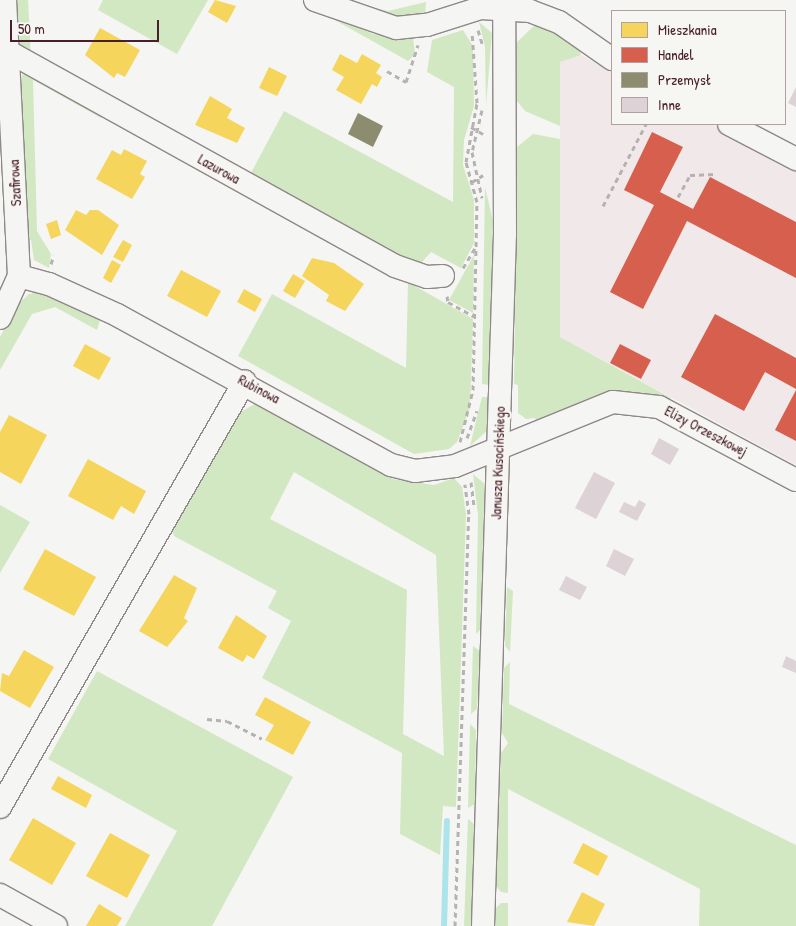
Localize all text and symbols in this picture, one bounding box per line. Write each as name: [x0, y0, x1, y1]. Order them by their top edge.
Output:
scale bar: [12, 10, 161, 42]
legend: [611, 10, 786, 125]
text: 50 m: [18, 18, 45, 39]
text: Mieszkania: [658, 19, 717, 40]
text: Handel: [658, 44, 694, 65]
text: Przemysł: [658, 69, 711, 90]
text: Inne: [658, 94, 681, 115]
street label: Lazurowa: [195, 151, 243, 187]
street label: Szafirowa: [5, 159, 25, 207]
street label: Rubinowa: [235, 371, 283, 407]
street label: Elizy Orzeszkowej: [662, 402, 750, 460]
street label: Janusza Kusocińskiego: [488, 406, 508, 520]

